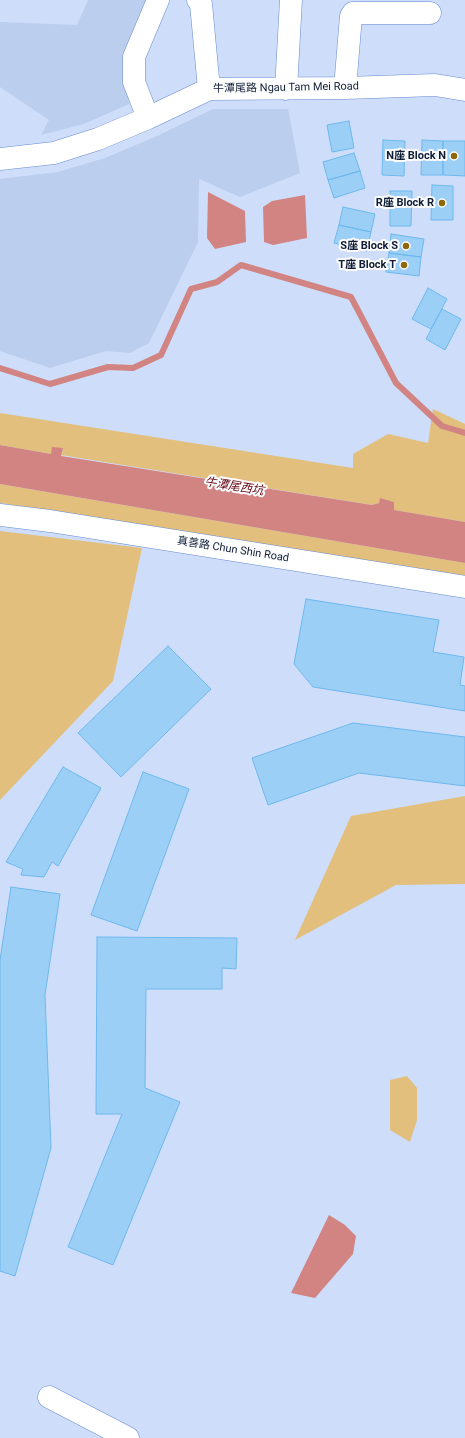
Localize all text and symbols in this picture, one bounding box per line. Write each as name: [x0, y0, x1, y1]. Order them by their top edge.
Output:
street label: 牛潭尾路 Ngau Tam Mei Road: [213, 80, 359, 96]
place label: N座 Block N: [386, 149, 446, 163]
marker: N座 Block N: [449, 151, 459, 161]
place label: R座 Block R: [376, 196, 434, 210]
marker: R座 Block R: [437, 198, 447, 208]
place label: S座 Block S: [340, 239, 398, 253]
marker: S座 Block S: [401, 241, 411, 251]
place label: T座 Block T: [338, 258, 396, 272]
marker: T座 Block T: [399, 260, 409, 270]
water label: 牛潭尾西坑: [203, 475, 265, 499]
street label: 真善路 Chun Shin Road: [176, 535, 290, 565]

